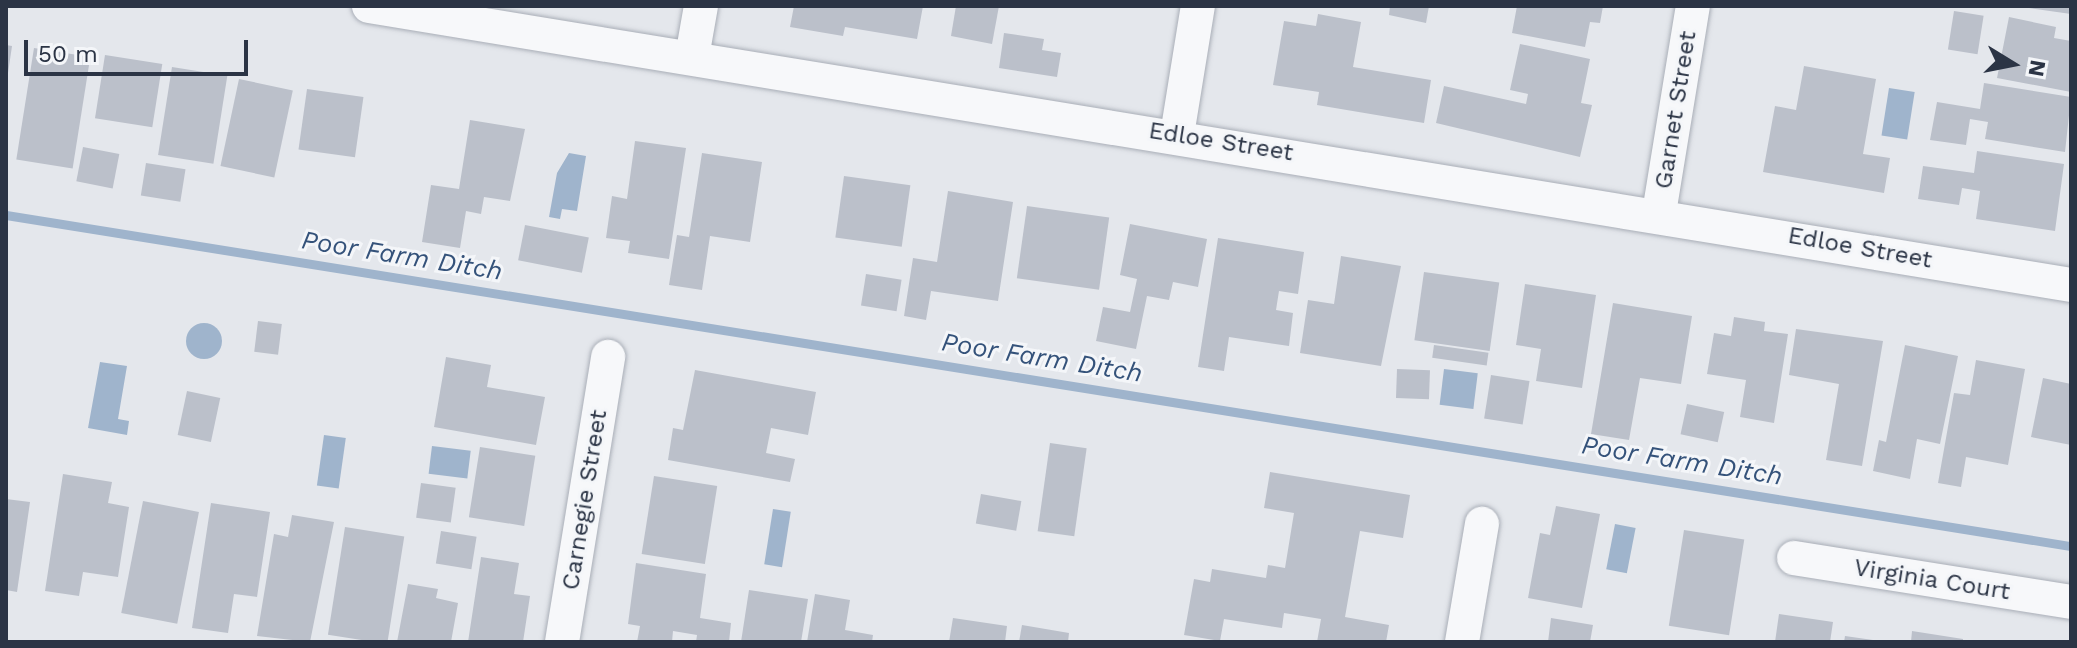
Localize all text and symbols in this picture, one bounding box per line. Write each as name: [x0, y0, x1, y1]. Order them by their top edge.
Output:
scale bar: [28, 24, 252, 74]
north arrow: [1973, 24, 2053, 104]
street label: Garnet Street: [1649, 29, 1703, 191]
text: 50 m: [38, 40, 98, 68]
text: N: [2023, 58, 2051, 78]
street label: Edloe Street: [1147, 116, 1295, 168]
street label: Edloe Street: [1786, 221, 1934, 275]
water label: Poor Farm Ditch: [299, 225, 505, 287]
water label: Poor Farm Ditch: [939, 327, 1145, 389]
street label: Carnegie Street: [557, 408, 613, 592]
water label: Poor Farm Ditch: [1579, 430, 1785, 492]
street label: Virginia Court: [1852, 553, 2012, 607]

